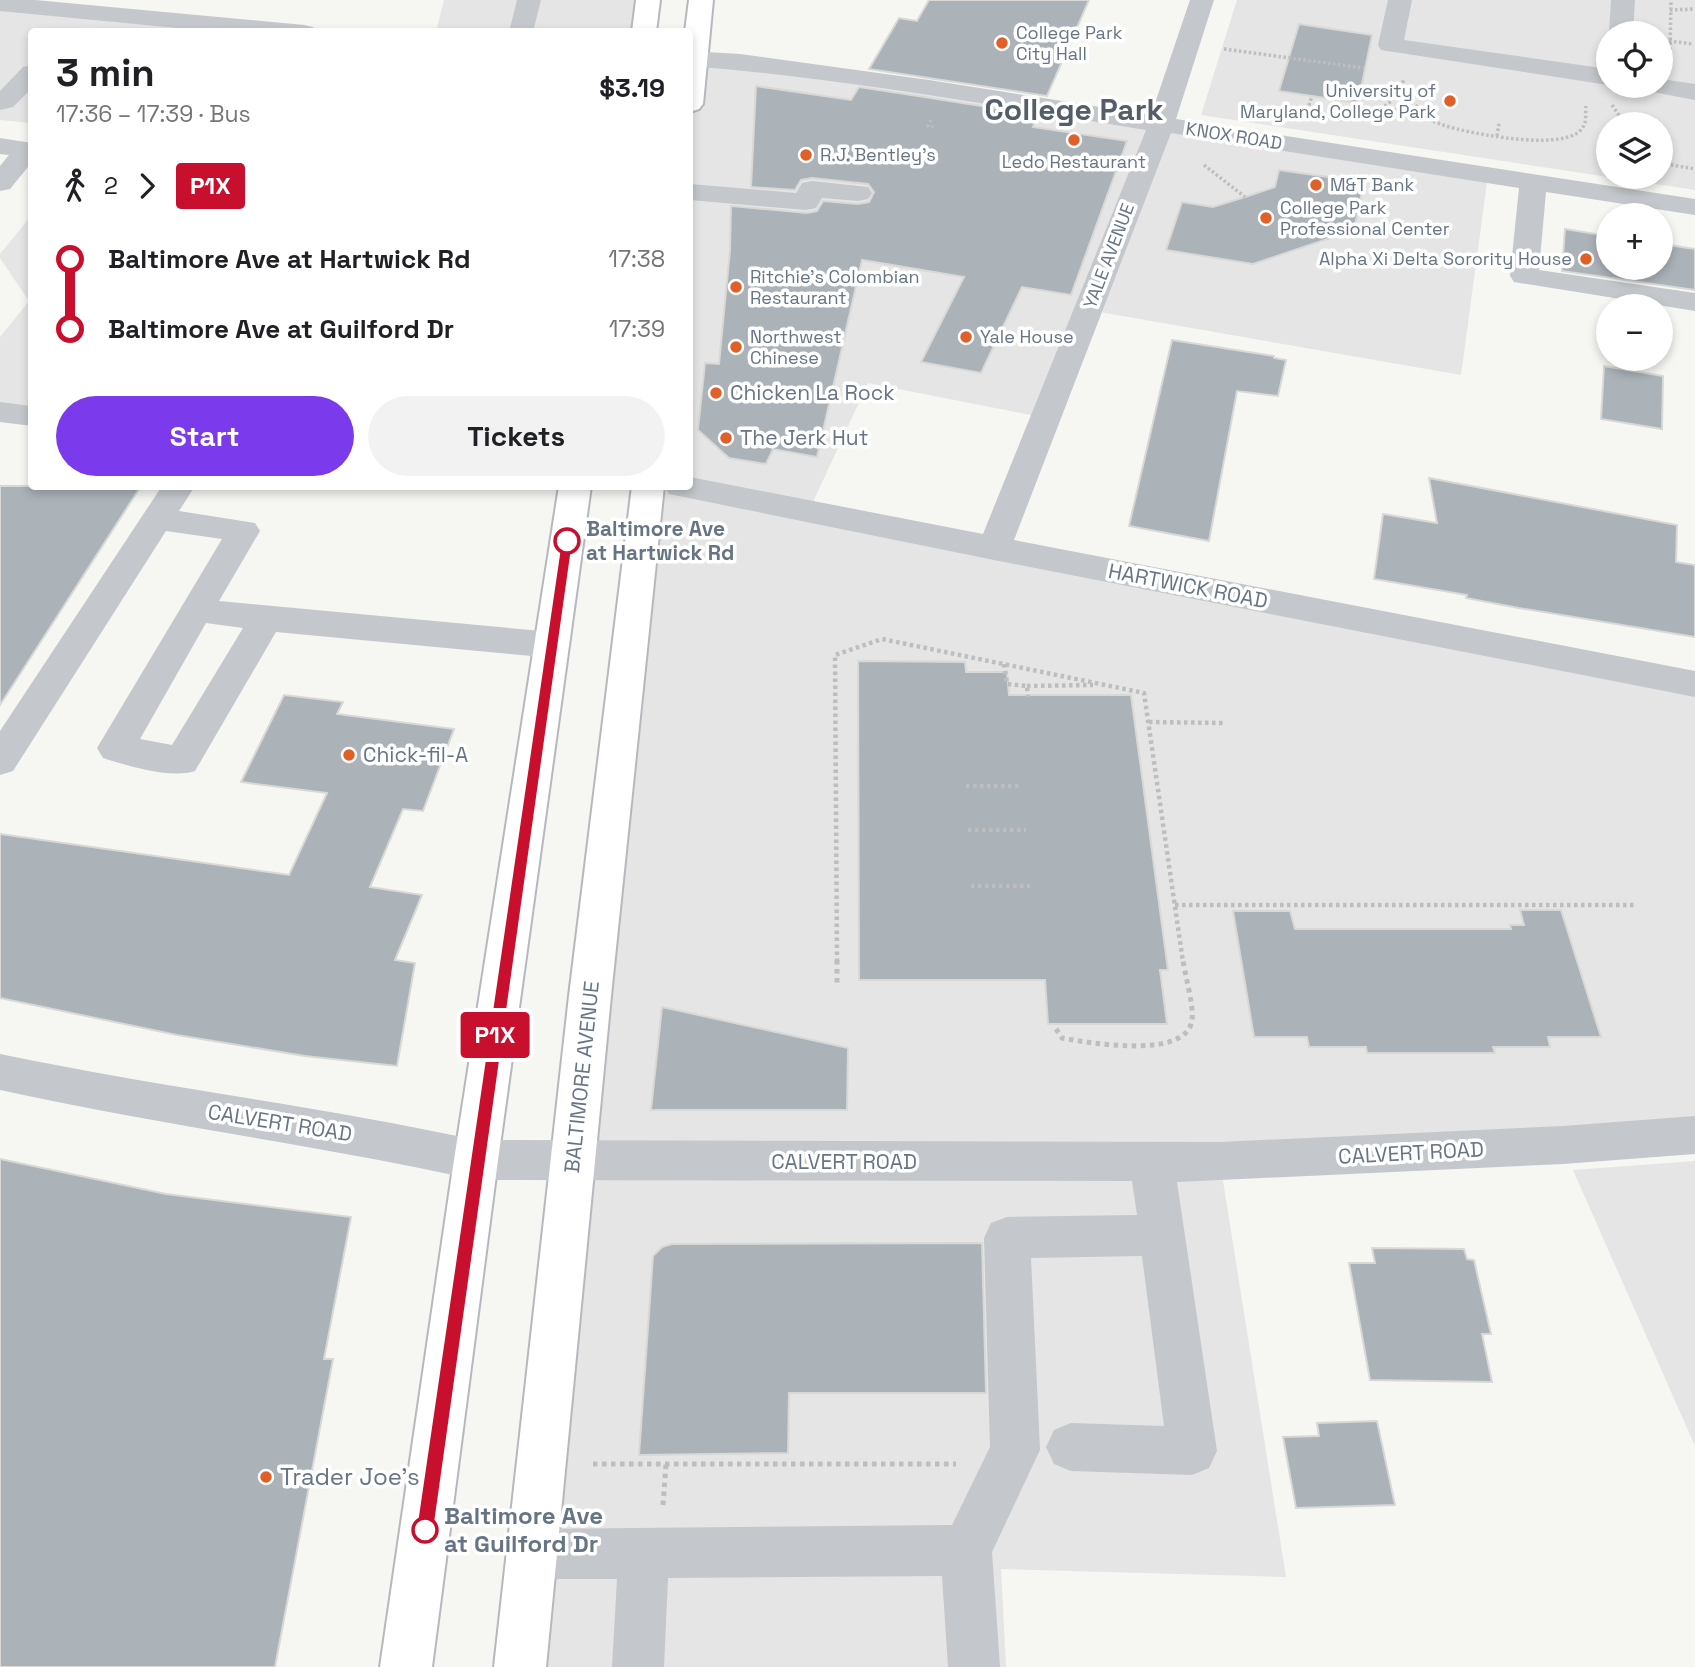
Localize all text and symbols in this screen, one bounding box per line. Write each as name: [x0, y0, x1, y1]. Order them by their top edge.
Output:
place label: College Park City Hall: [1016, 21, 1123, 65]
map controls: [1596, 21, 1673, 371]
button: locate: [1596, 21, 1673, 98]
marker: College Park City Hall: [994, 35, 1010, 51]
text: 3 min: [56, 49, 155, 97]
text: $3.19: [599, 71, 665, 105]
place label: University of Maryland, College Park: [1240, 79, 1436, 123]
district label: College Park: [985, 90, 1164, 129]
marker: University of Maryland, College Park: [1442, 93, 1458, 109]
text: 17:36 – 17:39 · Bus: [56, 99, 251, 129]
button: layers: [1596, 112, 1673, 189]
street label: KNOX ROAD: [1184, 117, 1284, 154]
marker: Ledo Restaurant: [1066, 132, 1082, 148]
place label: R.J. Bentley's: [820, 143, 936, 166]
marker: R.J. Bentley's: [798, 147, 814, 163]
place label: Ledo Restaurant: [1002, 150, 1146, 173]
icon: walk: [56, 167, 94, 205]
icon: forward: [128, 167, 166, 205]
text: P1X: [190, 170, 231, 201]
text: 2: [104, 171, 118, 201]
place label: M&T Bank: [1330, 173, 1414, 196]
marker: M&T Bank: [1308, 177, 1324, 193]
place label: College Park Professional Center: [1280, 196, 1450, 240]
street label: YALE AVENUE: [1078, 200, 1139, 312]
button: +: [1596, 203, 1673, 280]
marker: College Park Professional Center: [1258, 210, 1274, 226]
text: Baltimore Ave at Hartwick Rd: [108, 242, 471, 276]
text: 17:38: [608, 244, 665, 274]
place label: Alpha Xi Delta Sorority House: [1319, 247, 1572, 270]
marker: Alpha Xi Delta Sorority House: [1578, 251, 1594, 267]
place label: Ritchie's Colombian Restaurant: [750, 265, 920, 309]
marker: Ritchie's Colombian Restaurant: [728, 279, 744, 295]
button: −: [1596, 294, 1673, 371]
text: Baltimore Ave at Guilford Dr: [108, 312, 454, 346]
text: 17:39: [609, 314, 665, 344]
place label: Northwest Chinese: [750, 325, 842, 369]
place label: Yale House: [980, 325, 1074, 348]
marker: Yale House: [958, 329, 974, 345]
marker: Northwest Chinese: [728, 339, 744, 355]
place label: Chicken La Rock: [730, 379, 895, 406]
marker: Chicken La Rock: [708, 385, 724, 401]
button: Start: [56, 396, 354, 476]
button: Tickets: [368, 396, 665, 476]
place label: The Jerk Hut: [740, 424, 868, 451]
marker: The Jerk Hut: [718, 430, 734, 446]
place label: Baltimore Ave at Hartwick Rd: [586, 515, 734, 566]
marker: Baltimore Ave at Hartwick Rd: [554, 528, 580, 554]
street label: HARTWICK ROAD: [1106, 557, 1270, 614]
place label: Chick-fil-A: [363, 741, 468, 768]
marker: Chick-fil-A: [341, 747, 357, 763]
street label: BALTIMORE AVENUE: [558, 979, 605, 1174]
line badge: P1X: [455, 1012, 535, 1058]
text: P1X: [475, 1019, 515, 1050]
street label: CALVERT ROAD: [206, 1098, 354, 1147]
street label: CALVERT ROAD: [1338, 1135, 1484, 1170]
street label: CALVERT ROAD: [771, 1148, 917, 1175]
place label: Trader Joe's: [280, 1461, 420, 1492]
marker: Trader Joe's: [258, 1469, 274, 1485]
place label: Baltimore Ave at Guilford Dr: [444, 1500, 603, 1559]
marker: Baltimore Ave at Guilford Dr: [412, 1517, 438, 1543]

